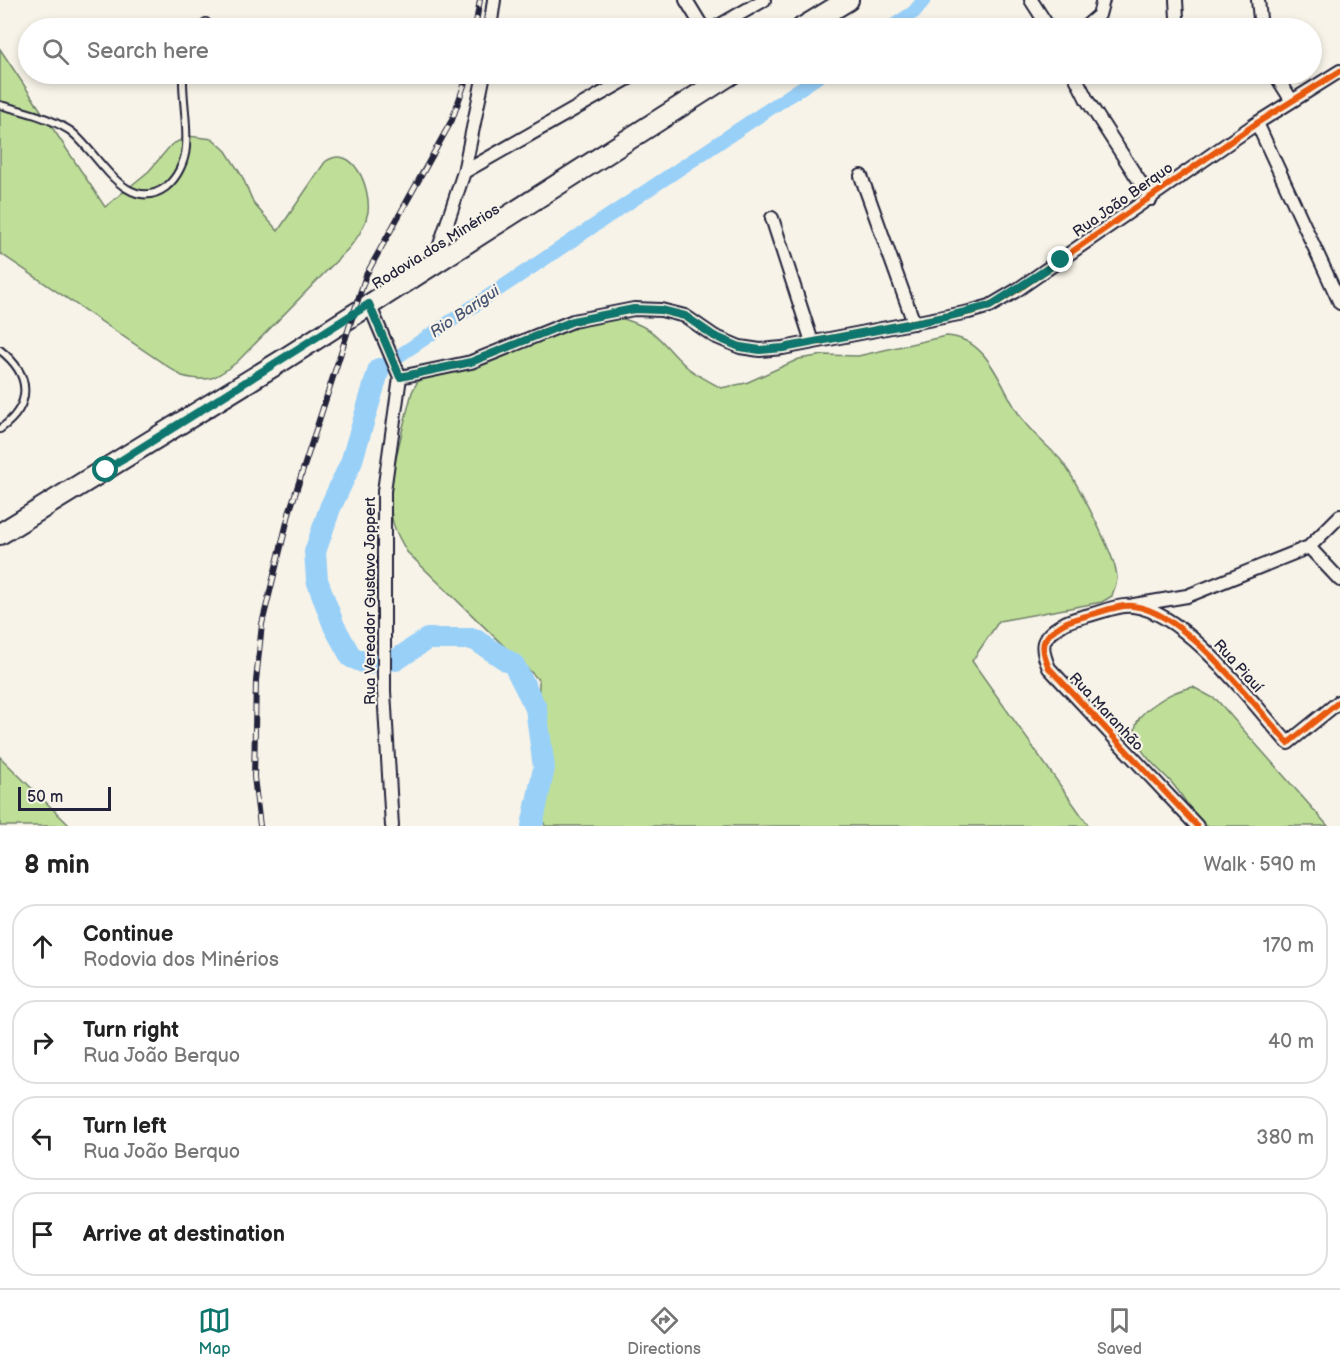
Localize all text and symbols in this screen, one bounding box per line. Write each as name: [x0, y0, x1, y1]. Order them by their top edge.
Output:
search box: [18, 18, 1322, 84]
icon: search: [39, 35, 72, 68]
text: Search here: [87, 38, 209, 65]
street label: Rua João Berquo: [1069, 158, 1177, 242]
street label: Rodovia dos Minérios: [369, 200, 504, 294]
route end: [1047, 246, 1073, 272]
water label: Rio Barigui: [427, 281, 504, 342]
route start: [92, 456, 118, 482]
street label: Rua Vereador Gustavo Joppert: [361, 497, 380, 705]
street label: Rua Piauí: [1209, 636, 1267, 697]
street label: Rua Maranhão: [1065, 669, 1147, 755]
scale bar: [18, 784, 111, 812]
text: 50 m: [27, 788, 63, 807]
text: 8 min: [24, 850, 90, 881]
text: Walk · 590 m: [1204, 853, 1316, 877]
text: Continue: [83, 921, 173, 948]
icon: ahead: [26, 930, 59, 963]
text: 170 m: [1263, 934, 1314, 958]
text: Rodovia dos Minérios: [83, 948, 279, 972]
text: Turn right: [83, 1017, 179, 1044]
icon: right: [26, 1026, 59, 1059]
text: 40 m: [1268, 1030, 1314, 1054]
text: Rua João Berquo: [83, 1044, 240, 1068]
text: Turn left: [83, 1113, 167, 1140]
icon: left: [26, 1122, 59, 1155]
text: 380 m: [1256, 1126, 1314, 1150]
text: Rua João Berquo: [83, 1140, 240, 1164]
icon: arrive: [26, 1218, 59, 1251]
text: Arrive at destination: [83, 1221, 285, 1248]
tab: Map: [198, 1304, 231, 1359]
tab: Directions: [627, 1304, 701, 1359]
tab: Saved: [1097, 1304, 1142, 1359]

